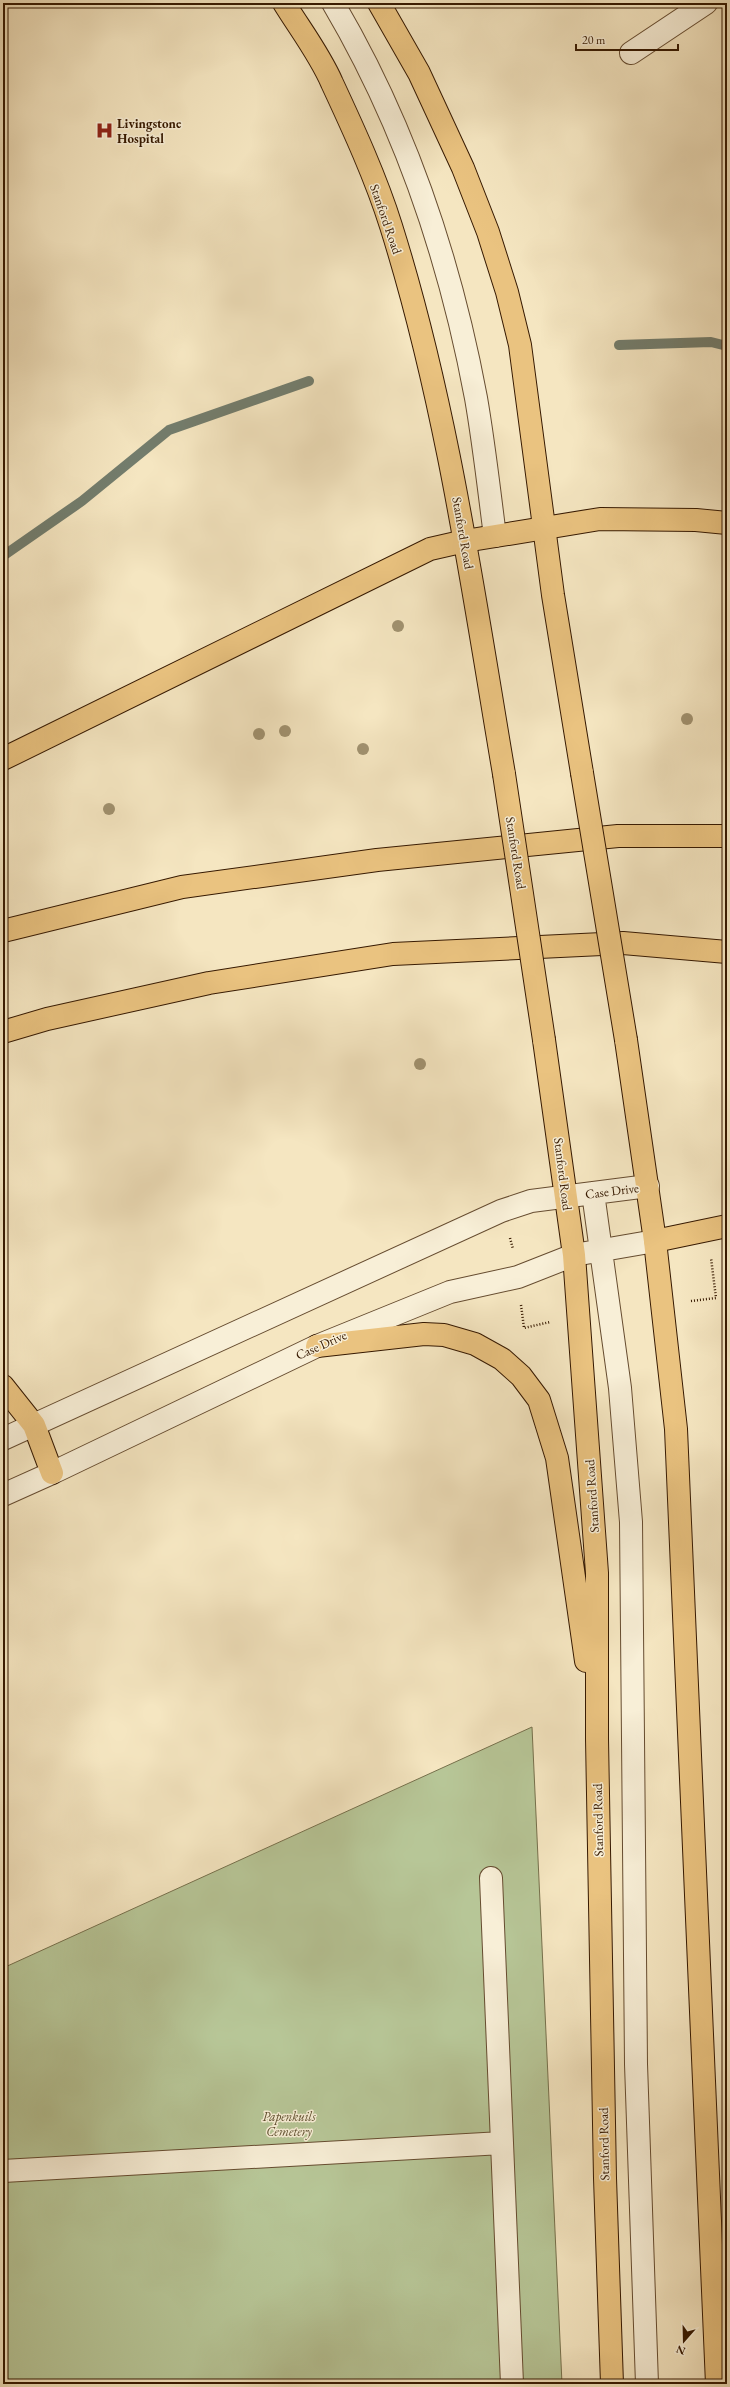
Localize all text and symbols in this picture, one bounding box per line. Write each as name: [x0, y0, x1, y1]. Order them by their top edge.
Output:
scale bar: [576, 26, 678, 52]
text: 20 m: [582, 32, 606, 48]
place label: Livingstone Hospital: [117, 115, 182, 147]
hospital icon: Livingstone Hospital: [94, 120, 114, 140]
street label: Stanford Road: [366, 182, 406, 257]
street label: Stanford Road: [448, 496, 478, 571]
street label: Stanford Road: [502, 816, 530, 891]
street label: Stanford Road: [550, 1137, 576, 1212]
street label: Case Drive: [584, 1179, 640, 1203]
street label: Case Drive: [293, 1326, 349, 1364]
street label: Stanford Road: [581, 1459, 603, 1533]
street label: Stanford Road: [589, 1783, 607, 1857]
street label: Stanford Road: [595, 2107, 613, 2181]
park label: Papenkuils Cemetery: [262, 2108, 316, 2140]
north arrow: [664, 2321, 704, 2361]
text: N: [674, 2342, 687, 2358]

